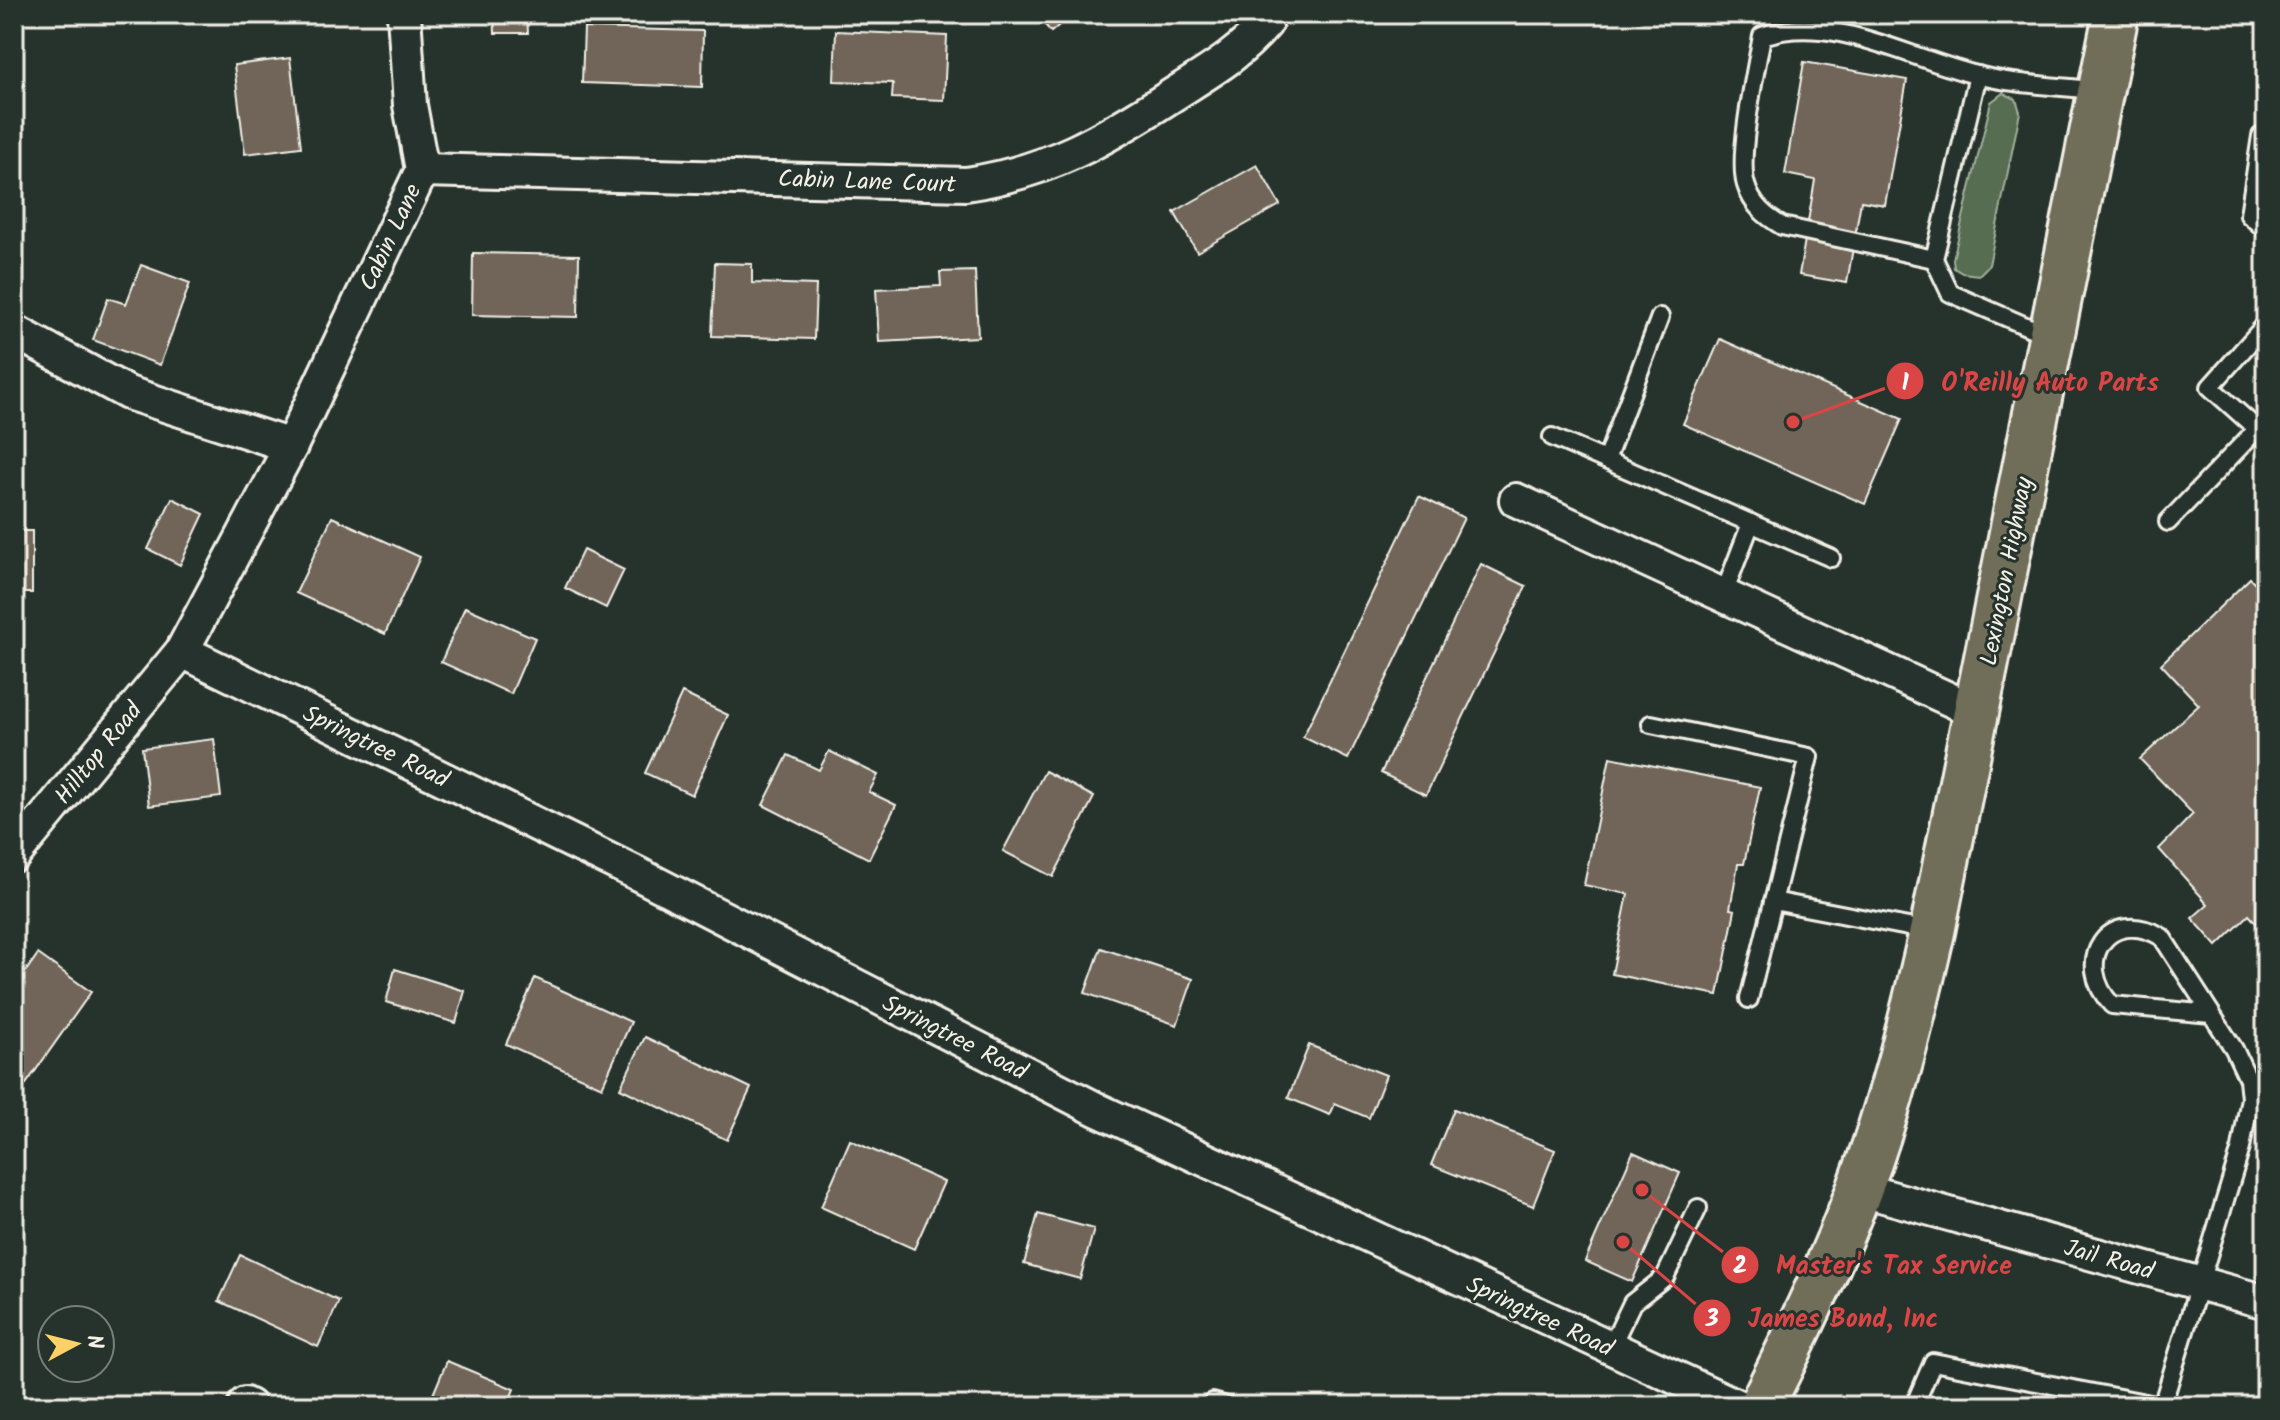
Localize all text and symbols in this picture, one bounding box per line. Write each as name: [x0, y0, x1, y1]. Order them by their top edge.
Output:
street label: Cabin Lane Court: [777, 160, 957, 205]
street label: Cabin Lane: [350, 177, 433, 298]
callout: O'Reilly Auto Parts: [1885, 356, 2175, 406]
text: O'Reilly Auto Parts: [1941, 363, 2159, 405]
text: 1: [1901, 364, 1909, 403]
street label: Lexington Highway: [1970, 473, 2045, 669]
street label: Hilltop Road: [45, 693, 154, 814]
street label: Springtree Road: [296, 695, 456, 800]
street label: Springtree Road: [875, 985, 1035, 1092]
street label: Jail Road: [2059, 1229, 2159, 1292]
callout: Master's Tax Service: [1720, 1240, 2028, 1290]
text: Master's Tax Service: [1776, 1246, 2012, 1288]
text: 2: [1733, 1247, 1747, 1286]
street label: Springtree Road: [1459, 1266, 1620, 1369]
callout: James Bond, Inc: [1692, 1293, 1954, 1343]
text: James Bond, Inc: [1748, 1299, 1938, 1341]
text: 3: [1704, 1300, 1719, 1339]
north arrow: [36, 1304, 116, 1384]
text: N: [75, 1333, 112, 1351]

